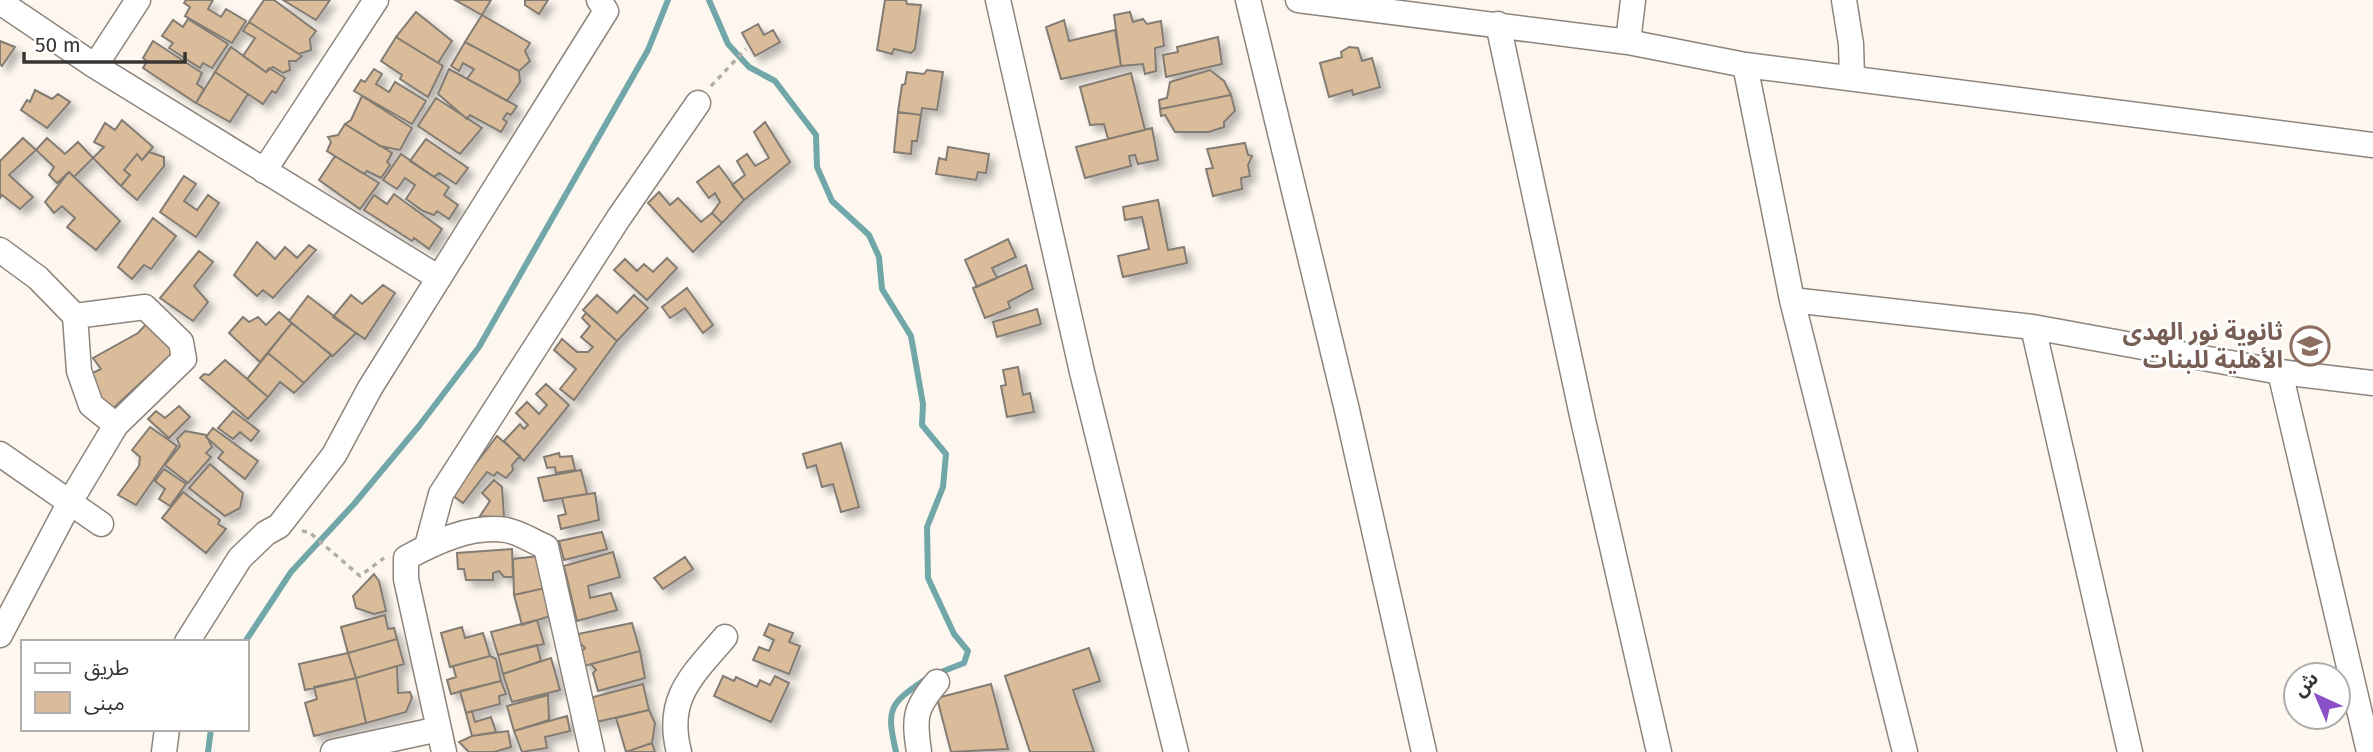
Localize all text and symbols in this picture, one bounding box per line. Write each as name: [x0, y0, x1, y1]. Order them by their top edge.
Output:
scale bar: [24, 21, 186, 65]
text: 50 m: [35, 32, 81, 58]
place label: ثانوية نور الهدى الأهلية للبنات: [2122, 318, 2283, 374]
school or university icon: ثانوية نور الهدى الأهلية للبنات: [2289, 325, 2331, 367]
legend: [21, 640, 248, 731]
text: طريق: [84, 655, 129, 681]
north arrow: [2282, 661, 2352, 731]
text: ش: [2288, 667, 2323, 701]
text: مبنى: [84, 690, 125, 716]

